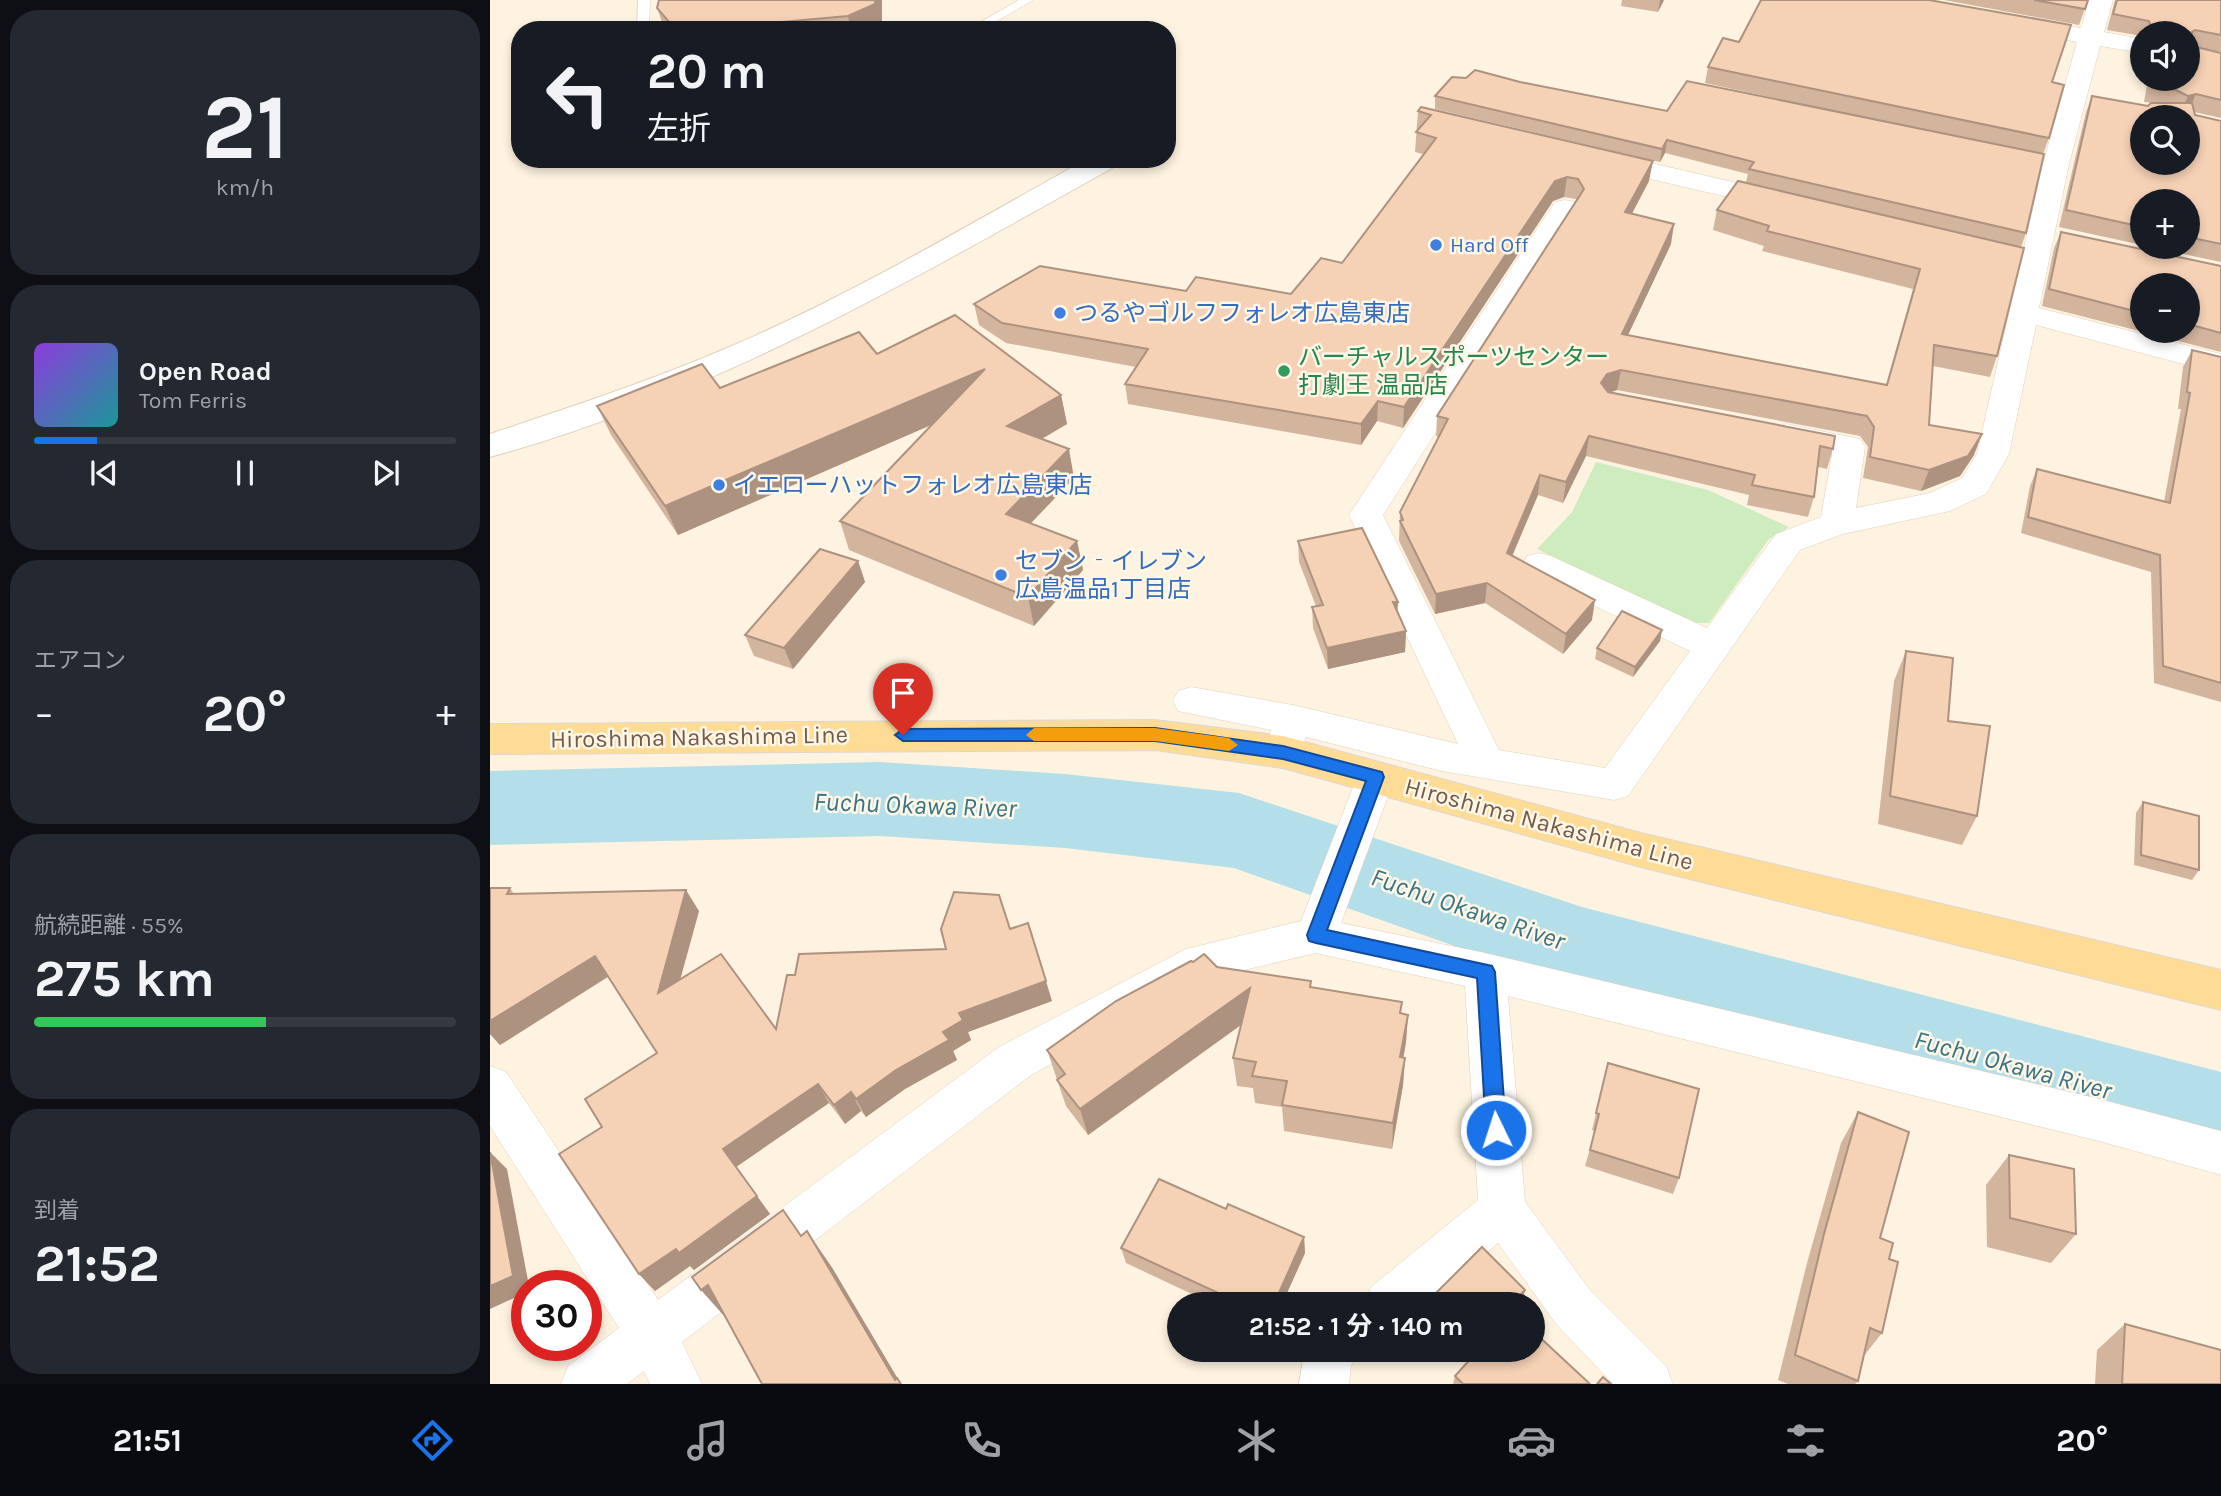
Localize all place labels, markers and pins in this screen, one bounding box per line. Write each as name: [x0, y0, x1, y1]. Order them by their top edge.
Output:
place label: Hard Off: [1450, 233, 1529, 257]
marker: Hard Off: [1428, 237, 1444, 253]
place label: つるやゴルフフォレオ広島東店: [1074, 299, 1410, 327]
marker: つるやゴルフフォレオ広島東店: [1052, 305, 1068, 321]
place label: バーチャルスポーツセンター 打劇王 温品店: [1298, 343, 1609, 399]
marker: バーチャルスポーツセンター 打劇王 温品店: [1276, 363, 1292, 379]
place label: イエローハットフォレオ広島東店: [733, 471, 1092, 499]
marker: イエローハットフォレオ広島東店: [711, 477, 727, 493]
place label: セブン‐イレブン 広島温品1丁目店: [1015, 547, 1207, 603]
marker: セブン‐イレブン 広島温品1丁目店: [993, 567, 1009, 583]
pin: [873, 663, 933, 735]

